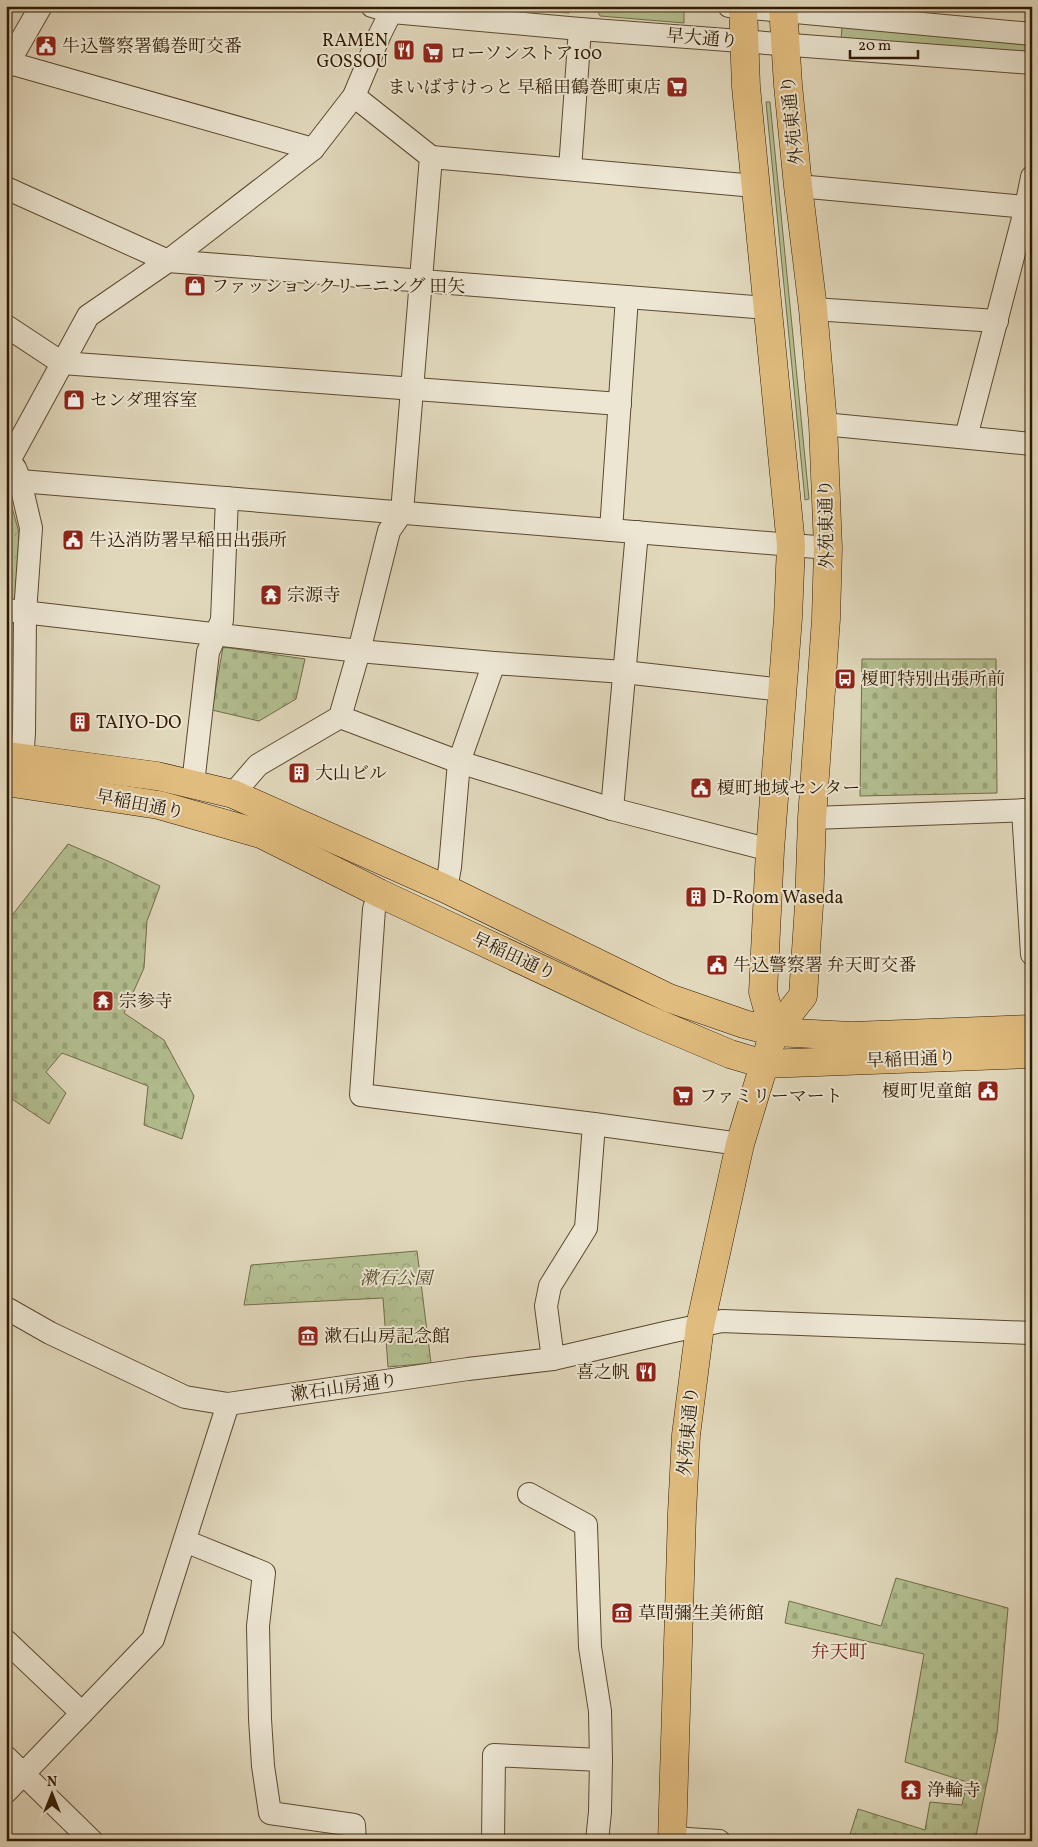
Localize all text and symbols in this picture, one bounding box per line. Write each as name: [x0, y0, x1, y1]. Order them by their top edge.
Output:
street label: 早大通り: [665, 24, 739, 55]
scale bar: [850, 28, 918, 60]
place label: RAMEN GOSSOU: [317, 29, 388, 75]
public building icon: 牛込警察署鶴巻町交番: [34, 34, 58, 58]
place label: 牛込警察署鶴巻町交番: [62, 35, 242, 60]
text: 20 m: [858, 36, 891, 57]
restaurant icon: RAMEN GOSSOU: [392, 38, 416, 62]
supermarket icon: ローソンストア100: [421, 41, 445, 65]
place label: ローソンストア100: [449, 42, 602, 67]
street label: 外苑東通り: [776, 74, 811, 166]
supermarket icon: まいばすけっと 早稲田鶴巻町東店: [665, 75, 689, 99]
place label: まいばすけっと 早稲田鶴巻町東店: [387, 76, 661, 101]
shop icon: ファッションクリーニング 田矢: [183, 274, 207, 298]
place label: ファッションクリーニング 田矢: [211, 275, 465, 300]
shop icon: センダ理容室: [62, 388, 86, 412]
place label: センダ理容室: [90, 389, 197, 414]
street label: 外苑東通り: [814, 479, 841, 569]
public building icon: 牛込消防署早稲田出張所: [61, 528, 85, 552]
place label: 牛込消防署早稲田出張所: [89, 529, 287, 554]
temple icon: 宗源寺: [259, 583, 283, 607]
place label: 宗源寺: [287, 584, 341, 609]
bus stop icon: 榎町特別出張所前: [833, 667, 857, 691]
place label: 榎町特別出張所前: [861, 668, 1005, 693]
building icon: TAIYO-DO: [68, 710, 92, 734]
place label: TAIYO-DO: [96, 711, 181, 736]
building icon: 大山ビル: [287, 761, 311, 785]
place label: 大山ビル: [315, 762, 387, 787]
public building icon: 榎町地域センター: [689, 776, 713, 800]
place label: 榎町地域センター: [717, 777, 860, 802]
street label: 早稲田通り: [93, 785, 186, 826]
building icon: D-Room Waseda: [684, 885, 708, 909]
place label: D-Room Waseda: [712, 886, 843, 911]
street label: 早稲田通り: [467, 927, 559, 988]
public building icon: 牛込警察署 弁天町交番: [705, 953, 729, 977]
place label: 牛込警察署 弁天町交番: [733, 954, 917, 979]
temple icon: 宗参寺: [91, 989, 115, 1013]
place label: 宗参寺: [119, 990, 173, 1015]
street label: 早稲田通り: [866, 1046, 956, 1075]
public building icon: 榎町児童館: [976, 1079, 1000, 1103]
place label: 榎町児童館: [882, 1080, 972, 1105]
supermarket icon: ファミリーマート: [671, 1084, 695, 1108]
place label: ファミリーマート: [699, 1085, 843, 1110]
park label: 漱石公園: [360, 1267, 435, 1292]
museum icon: 漱石山房記念館: [296, 1324, 320, 1348]
place label: 漱石山房記念館: [324, 1325, 450, 1350]
restaurant icon: 喜之帆: [634, 1360, 658, 1384]
place label: 喜之帆: [576, 1361, 630, 1386]
street label: 漱石山房通り: [289, 1369, 399, 1408]
street label: 外苑東通り: [673, 1385, 706, 1477]
museum icon: 草間彌生美術館: [610, 1601, 634, 1625]
place label: 草間彌生美術館: [638, 1602, 764, 1627]
district label: 弁天町: [810, 1640, 868, 1666]
north arrow: [28, 1770, 78, 1820]
text: N: [47, 1773, 57, 1792]
temple icon: 浄輪寺: [899, 1778, 923, 1802]
place label: 浄輪寺: [927, 1779, 981, 1804]

